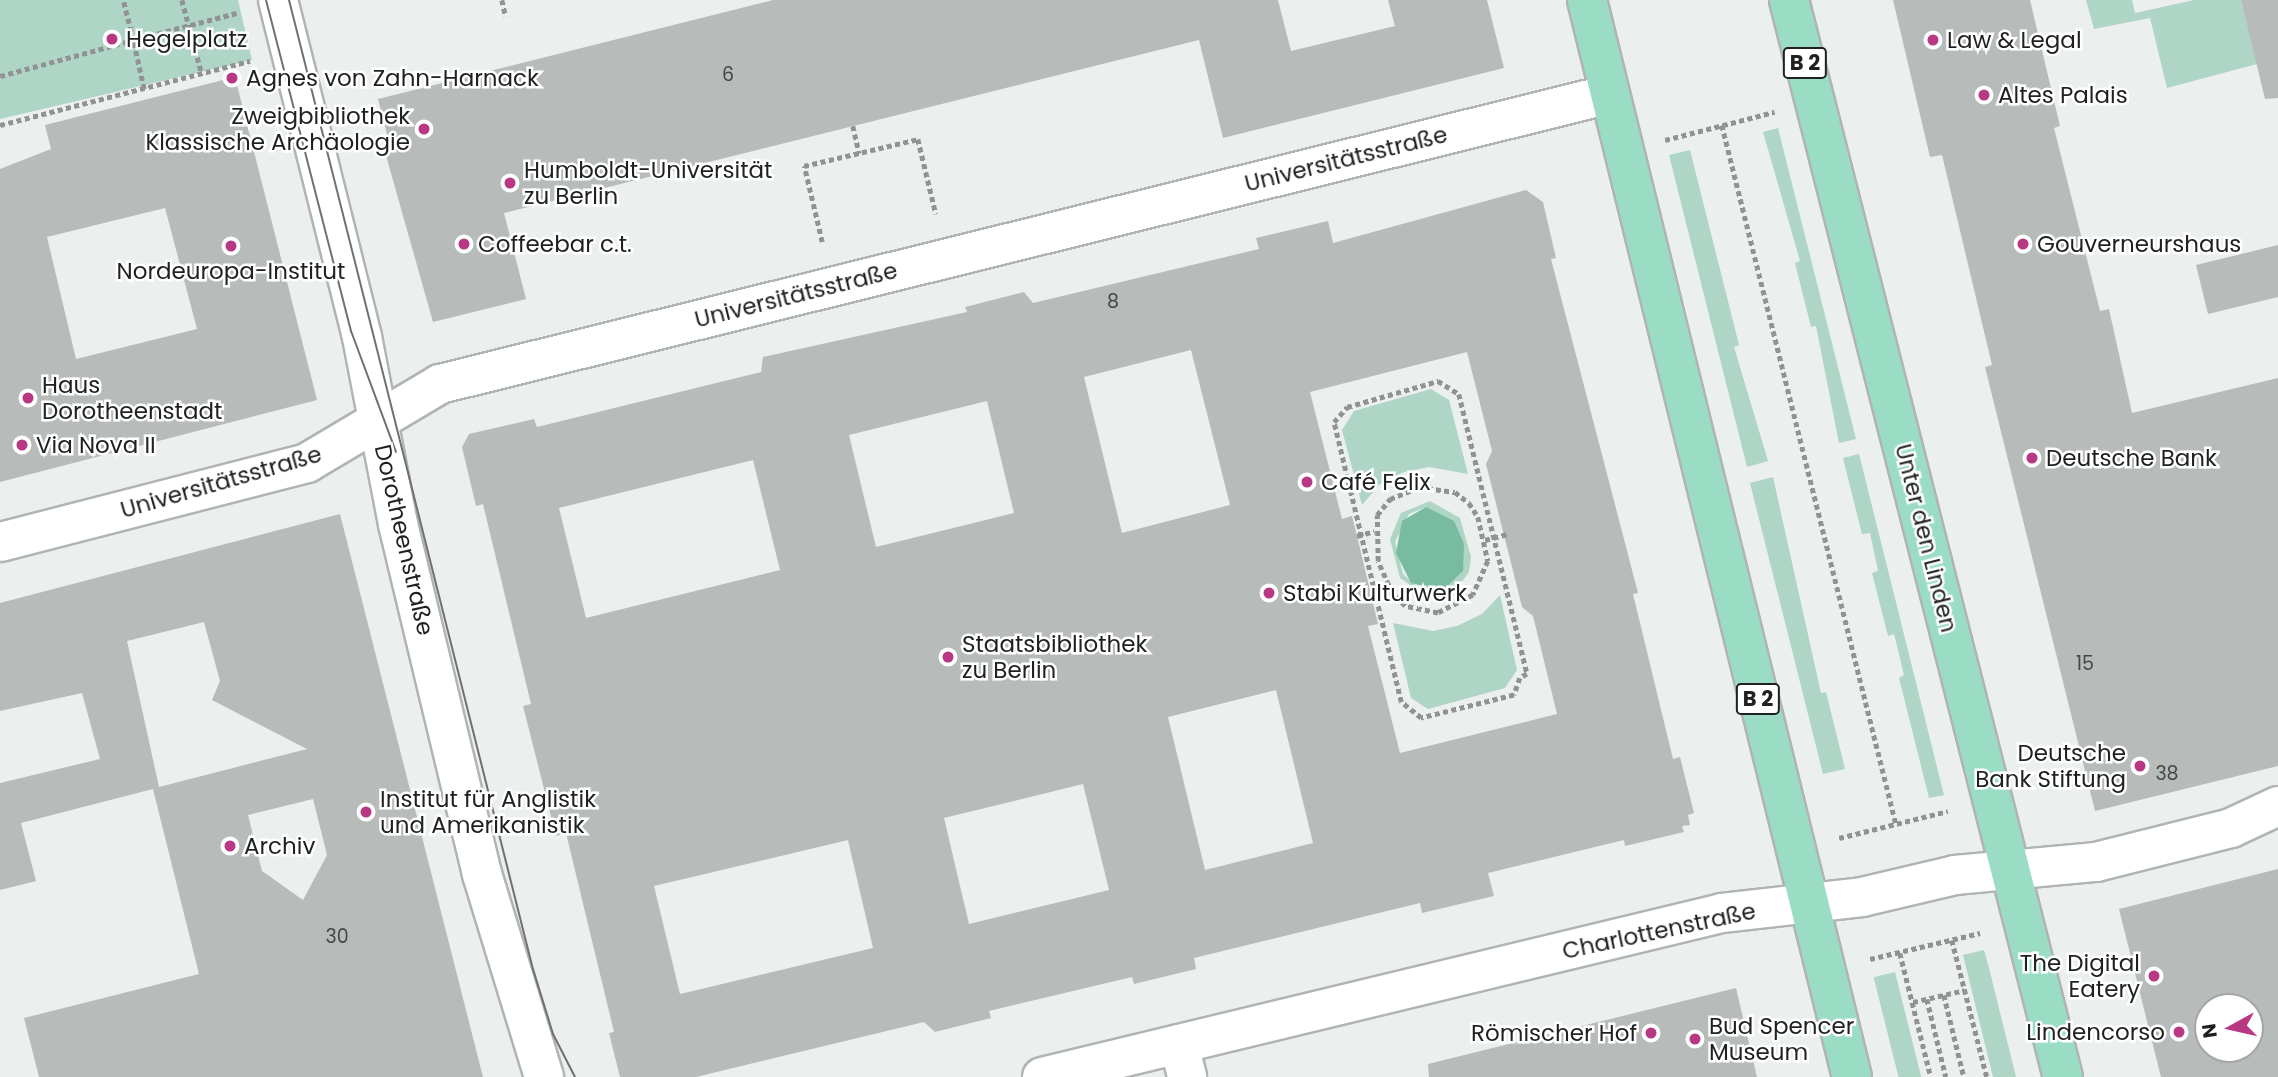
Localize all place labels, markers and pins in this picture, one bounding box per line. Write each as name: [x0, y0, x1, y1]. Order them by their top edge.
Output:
place label: Hegelplatz: [126, 25, 247, 53]
place label: Law & Legal: [1947, 26, 2082, 54]
marker: Hegelplatz: [104, 31, 120, 47]
marker: Law & Legal: [1925, 32, 1941, 48]
place label: Agnes von Zahn-Harnack: [246, 64, 539, 92]
marker: Agnes von Zahn-Harnack: [224, 70, 240, 86]
place label: Altes Palais: [1998, 81, 2128, 109]
marker: Altes Palais: [1976, 87, 1992, 103]
place label: Zweigbibliothek Klassische Archäologie: [145, 102, 410, 156]
marker: Zweigbibliothek Klassische Archäologie: [416, 121, 432, 137]
place label: Humboldt-Universität zu Berlin: [524, 156, 772, 210]
marker: Humboldt-Universität zu Berlin: [502, 175, 518, 191]
place label: Coffeebar c.t.: [478, 230, 632, 258]
place label: Gouverneurshaus: [2037, 230, 2241, 258]
marker: Coffeebar c.t.: [456, 236, 472, 252]
marker: Gouverneurshaus: [2015, 236, 2031, 252]
marker: Nordeuropa-Institut: [223, 238, 239, 254]
place label: Nordeuropa-Institut: [117, 257, 345, 285]
place label: Haus Dorotheenstadt: [42, 371, 222, 425]
marker: Haus Dorotheenstadt: [20, 390, 36, 406]
place label: Via Nova II: [36, 431, 156, 459]
marker: Via Nova II: [14, 437, 30, 453]
place label: Deutsche Bank: [2046, 444, 2217, 472]
marker: Deutsche Bank: [2024, 450, 2040, 466]
place label: Café Felix: [1321, 468, 1430, 496]
marker: Café Felix: [1299, 474, 1315, 490]
place label: Stabi Kulturwerk: [1283, 579, 1467, 607]
marker: Stabi Kulturwerk: [1261, 585, 1277, 601]
place label: Staatsbibliothek zu Berlin: [962, 630, 1147, 684]
marker: Staatsbibliothek zu Berlin: [940, 649, 956, 665]
place label: Deutsche Bank Stiftung: [1975, 739, 2126, 793]
marker: Deutsche Bank Stiftung: [2132, 758, 2148, 774]
place label: Institut für Anglistik und Amerikanistik: [380, 785, 596, 839]
marker: Institut für Anglistik und Amerikanistik: [358, 804, 374, 820]
place label: Archiv: [244, 832, 315, 860]
marker: Archiv: [222, 838, 238, 854]
place label: The Digital Eatery: [2020, 949, 2140, 1003]
marker: The Digital Eatery: [2146, 968, 2162, 984]
place label: Bud Spencer Museum: [1709, 1012, 1854, 1066]
place label: Lindencorso: [2026, 1018, 2165, 1046]
place label: Römischer Hof: [1471, 1019, 1637, 1047]
marker: Lindencorso: [2171, 1024, 2187, 1040]
marker: Römischer Hof: [1643, 1025, 1659, 1041]
marker: Bud Spencer Museum: [1687, 1031, 1703, 1047]

